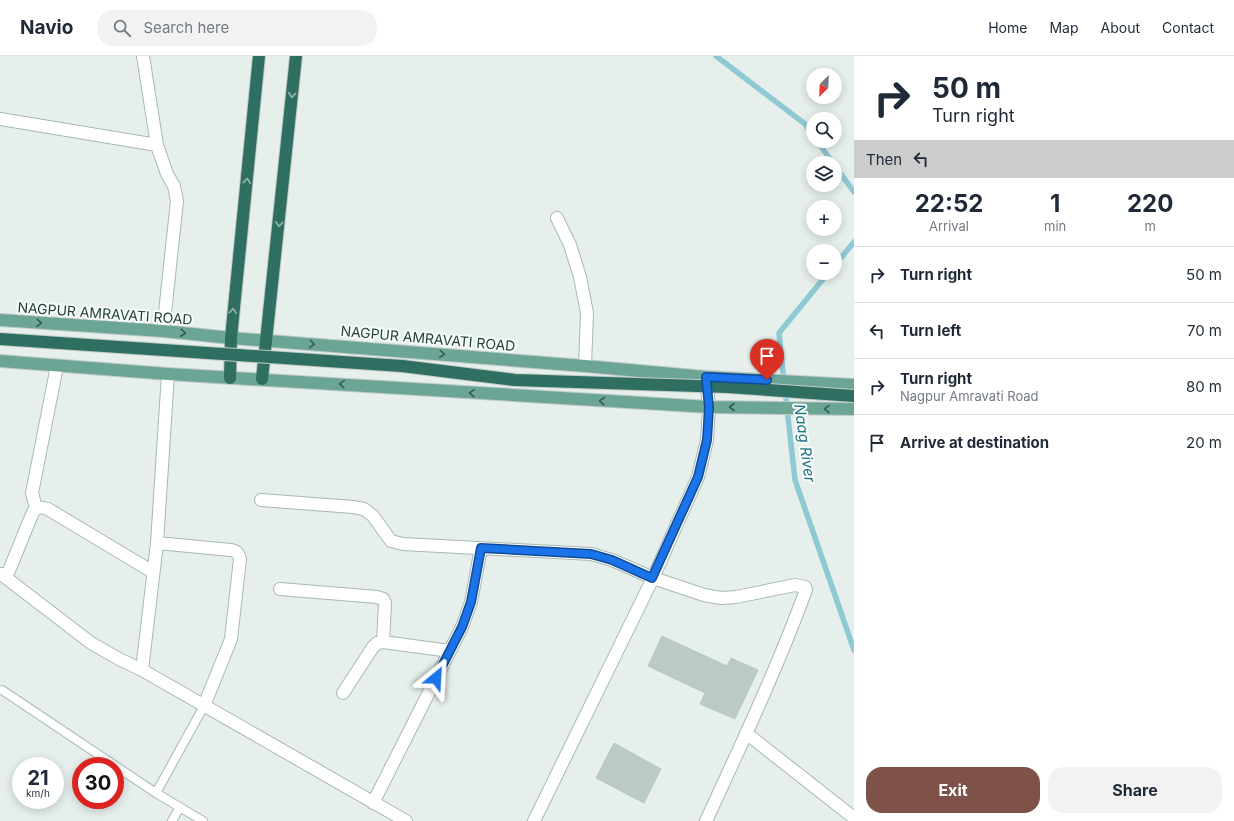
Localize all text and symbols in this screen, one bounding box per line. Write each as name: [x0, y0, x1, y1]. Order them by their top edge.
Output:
search box: [97, 10, 377, 46]
text: Navio: [20, 16, 73, 39]
icon: search: [111, 17, 133, 39]
text: Search here: [143, 18, 229, 37]
text: Home: [988, 19, 1027, 36]
text: Map: [1049, 19, 1079, 36]
text: About: [1101, 19, 1140, 36]
text: Contact: [1162, 19, 1214, 36]
north arrow: [806, 68, 842, 104]
map controls: [806, 68, 842, 280]
text: 50 m: [932, 71, 1001, 105]
icon: right: [866, 72, 918, 124]
one-way arrow: [288, 92, 297, 98]
text: Turn right: [932, 105, 1015, 126]
button: search: [806, 112, 842, 148]
icon: left: [910, 148, 932, 170]
text: Then: [866, 150, 902, 169]
button: layers: [806, 156, 842, 192]
one-way arrow: [242, 178, 251, 185]
text: 22:52: [915, 189, 983, 218]
text: 1: [1050, 189, 1060, 218]
text: 220: [1127, 189, 1173, 218]
button: +: [806, 200, 842, 236]
text: Arrival: [929, 218, 969, 234]
text: min: [1044, 218, 1066, 234]
text: m: [1144, 218, 1156, 234]
one-way arrow: [275, 221, 284, 227]
button: −: [806, 244, 842, 280]
icon: right: [866, 264, 888, 286]
text: Turn right: [900, 265, 972, 284]
text: 50 m: [1186, 265, 1222, 284]
street label: NAGPUR AMRAVATI ROAD: [17, 298, 193, 328]
one-way arrow: [229, 308, 238, 314]
one-way arrow: [36, 318, 42, 327]
icon: left: [866, 320, 888, 342]
text: Turn left: [900, 321, 961, 340]
text: 70 m: [1187, 321, 1222, 340]
street label: NAGPUR AMRAVATI ROAD: [340, 322, 516, 354]
one-way arrow: [179, 328, 186, 337]
one-way arrow: [309, 339, 315, 348]
pin: [750, 339, 784, 380]
icon: arrive: [756, 345, 778, 367]
one-way arrow: [439, 350, 445, 359]
text: Turn right: [900, 369, 972, 388]
icon: right: [866, 376, 888, 398]
text: 80 m: [1186, 377, 1222, 396]
one-way arrow: [339, 380, 345, 389]
one-way arrow: [469, 388, 475, 397]
text: Nagpur Amravati Road: [900, 388, 1039, 404]
one-way arrow: [599, 396, 605, 405]
one-way arrow: [729, 403, 735, 411]
water label: Naag River: [790, 403, 820, 484]
one-way arrow: [824, 405, 830, 413]
icon: arrive: [866, 432, 888, 454]
text: Arrive at destination: [900, 433, 1049, 452]
text: 20 m: [1186, 433, 1222, 452]
position arrow: [415, 657, 457, 699]
speed limit sign: 30: [72, 757, 124, 809]
text: 21: [27, 766, 49, 790]
button: Exit: [866, 767, 1040, 813]
button: Share: [1048, 767, 1222, 813]
text: km/h: [26, 787, 50, 799]

